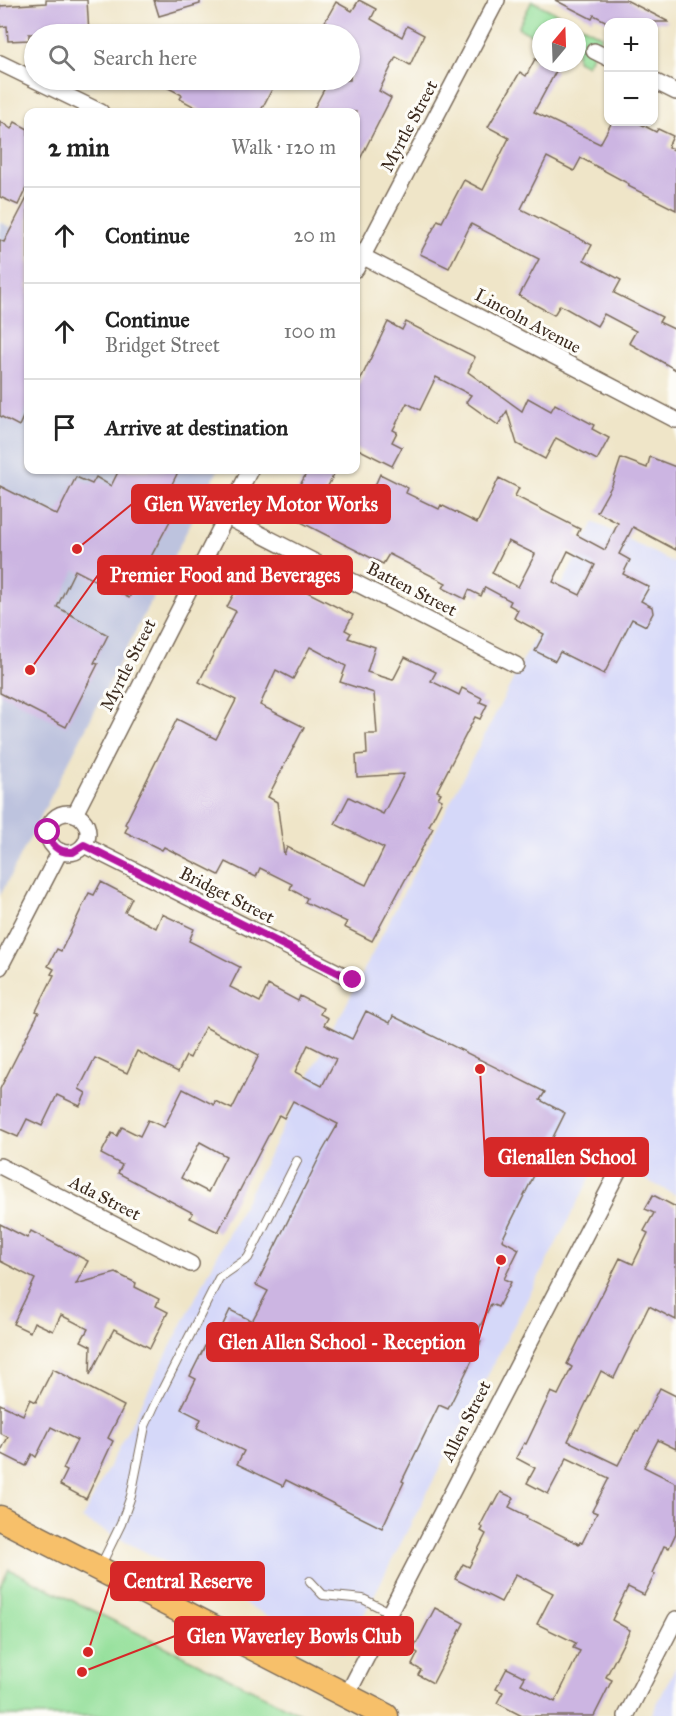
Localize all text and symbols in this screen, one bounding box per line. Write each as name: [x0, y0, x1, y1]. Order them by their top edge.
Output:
north arrow: [532, 18, 586, 72]
map controls: [604, 18, 658, 126]
button: +: [604, 18, 658, 72]
search box: [24, 24, 360, 90]
icon: search: [45, 41, 78, 74]
text: Search here: [93, 44, 197, 71]
button: −: [604, 72, 658, 126]
street label: Myrtle Street: [376, 76, 443, 176]
text: 2 min: [48, 131, 109, 163]
text: Walk · 120 m: [231, 135, 336, 159]
icon: ahead: [48, 219, 81, 252]
text: Continue: [105, 222, 190, 249]
text: 20 m: [293, 223, 336, 247]
street label: Lincoln Avenue: [471, 284, 585, 358]
text: Continue: [105, 306, 190, 333]
icon: ahead: [48, 315, 81, 348]
text: 100 m: [284, 319, 336, 343]
text: Bridget Street: [105, 333, 220, 357]
icon: arrive: [48, 411, 81, 444]
text: Arrive at destination: [105, 414, 288, 441]
callout: Glen Waverley Motor Works: [132, 485, 390, 523]
text: Glen Waverley Motor Works: [144, 492, 379, 517]
callout: Premier Food and Beverages: [98, 556, 352, 594]
street label: Batten Street: [363, 557, 461, 621]
text: Premier Food and Beverages: [110, 563, 341, 588]
street label: Myrtle Street: [95, 615, 161, 715]
route start: [34, 818, 60, 844]
street label: Bridget Street: [176, 862, 279, 929]
route end: [339, 966, 365, 992]
callout: Glenallen School: [485, 1138, 648, 1176]
text: Glenallen School: [498, 1145, 637, 1169]
street label: Ada Street: [65, 1170, 145, 1226]
callout: Glen Allen School - Reception: [207, 1323, 478, 1361]
text: Glen Allen School - Reception: [218, 1330, 466, 1355]
street label: Allen Street: [436, 1376, 496, 1466]
callout: Central Reserve: [111, 1562, 264, 1600]
text: Central Reserve: [124, 1569, 253, 1593]
callout: Glen Waverley Bowls Club: [175, 1617, 413, 1655]
text: Glen Waverley Bowls Club: [187, 1624, 402, 1649]

